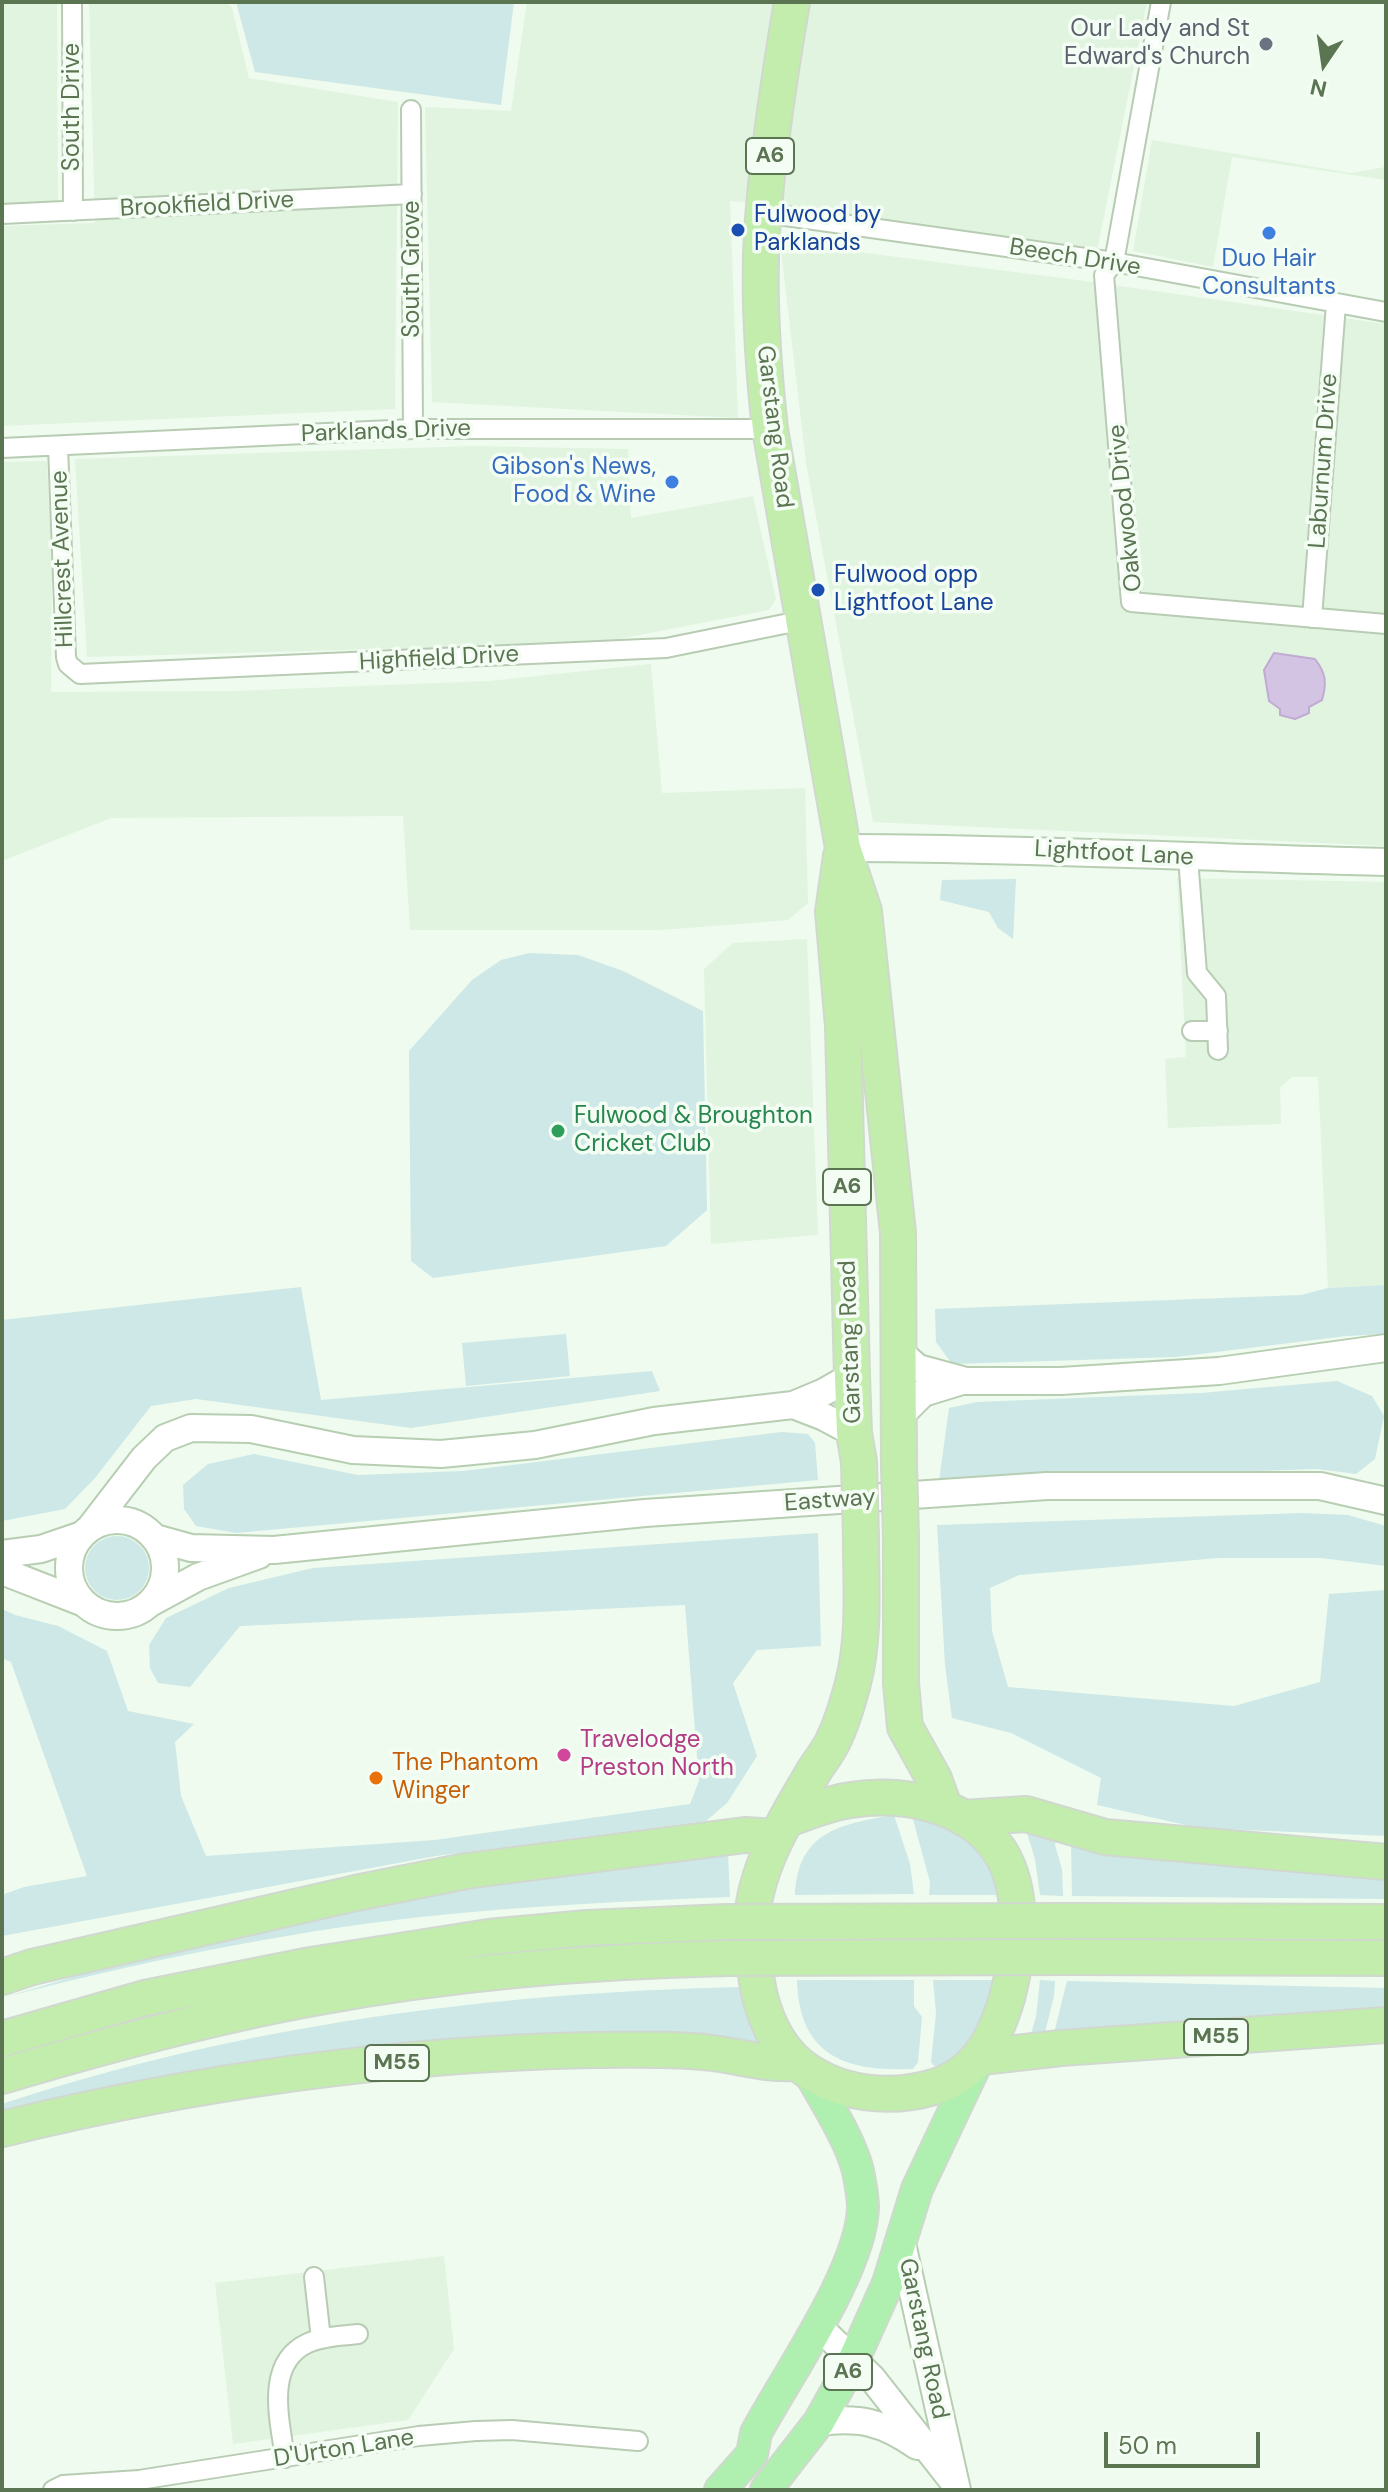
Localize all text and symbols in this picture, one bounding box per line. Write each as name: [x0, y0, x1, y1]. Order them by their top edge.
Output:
place label: Our Lady and St Edward's Church: [1064, 16, 1250, 72]
north arrow: [1284, 24, 1364, 104]
marker: Our Lady and St Edward's Church: [1257, 35, 1275, 53]
street label: South Drive: [59, 43, 87, 171]
text: N: [1307, 72, 1330, 104]
road number: A6: [746, 138, 794, 174]
street label: Brookfield Drive: [119, 186, 295, 224]
street label: South Grove: [399, 200, 427, 338]
place label: Fulwood by Parklands: [754, 202, 881, 258]
marker: Fulwood by Parklands: [729, 221, 747, 239]
marker: Duo Hair Consultants: [1260, 224, 1278, 242]
street label: Beech Drive: [1007, 233, 1143, 283]
place label: Duo Hair Consultants: [1202, 246, 1336, 302]
street label: Garstang Road: [750, 344, 798, 510]
street label: Laburnum Drive: [1304, 372, 1344, 550]
street label: Parklands Drive: [301, 415, 471, 449]
street label: Oakwood Drive: [1103, 423, 1149, 593]
place label: Gibson's News, Food & Wine: [491, 454, 656, 510]
street label: Hillcrest Avenue: [46, 470, 80, 648]
marker: Gibson's News, Food & Wine: [663, 473, 681, 491]
place label: Fulwood opp Lightfoot Lane: [834, 562, 994, 618]
marker: Fulwood opp Lightfoot Lane: [809, 581, 827, 599]
street label: Highfield Drive: [358, 640, 520, 678]
street label: Lightfoot Lane: [1034, 835, 1194, 873]
place label: Fulwood & Broughton Cricket Club: [574, 1103, 813, 1159]
marker: Fulwood & Broughton Cricket Club: [549, 1122, 567, 1140]
road number: A6: [823, 1169, 871, 1205]
street label: Garstang Road: [834, 1260, 868, 1424]
street label: Eastway: [783, 1483, 877, 1519]
place label: Travelodge Preston North: [580, 1727, 734, 1783]
marker: Travelodge Preston North: [555, 1746, 573, 1764]
place label: The Phantom Winger: [392, 1750, 539, 1806]
marker: The Phantom Winger: [367, 1769, 385, 1787]
road number: M55: [1184, 2019, 1248, 2055]
road number: M55: [365, 2045, 429, 2081]
street label: Garstang Road: [892, 2256, 954, 2422]
road number: A6: [824, 2354, 872, 2390]
scale bar: [1108, 2416, 1264, 2466]
street label: D'Urton Lane: [272, 2424, 416, 2474]
text: 50 m: [1118, 2430, 1177, 2461]

